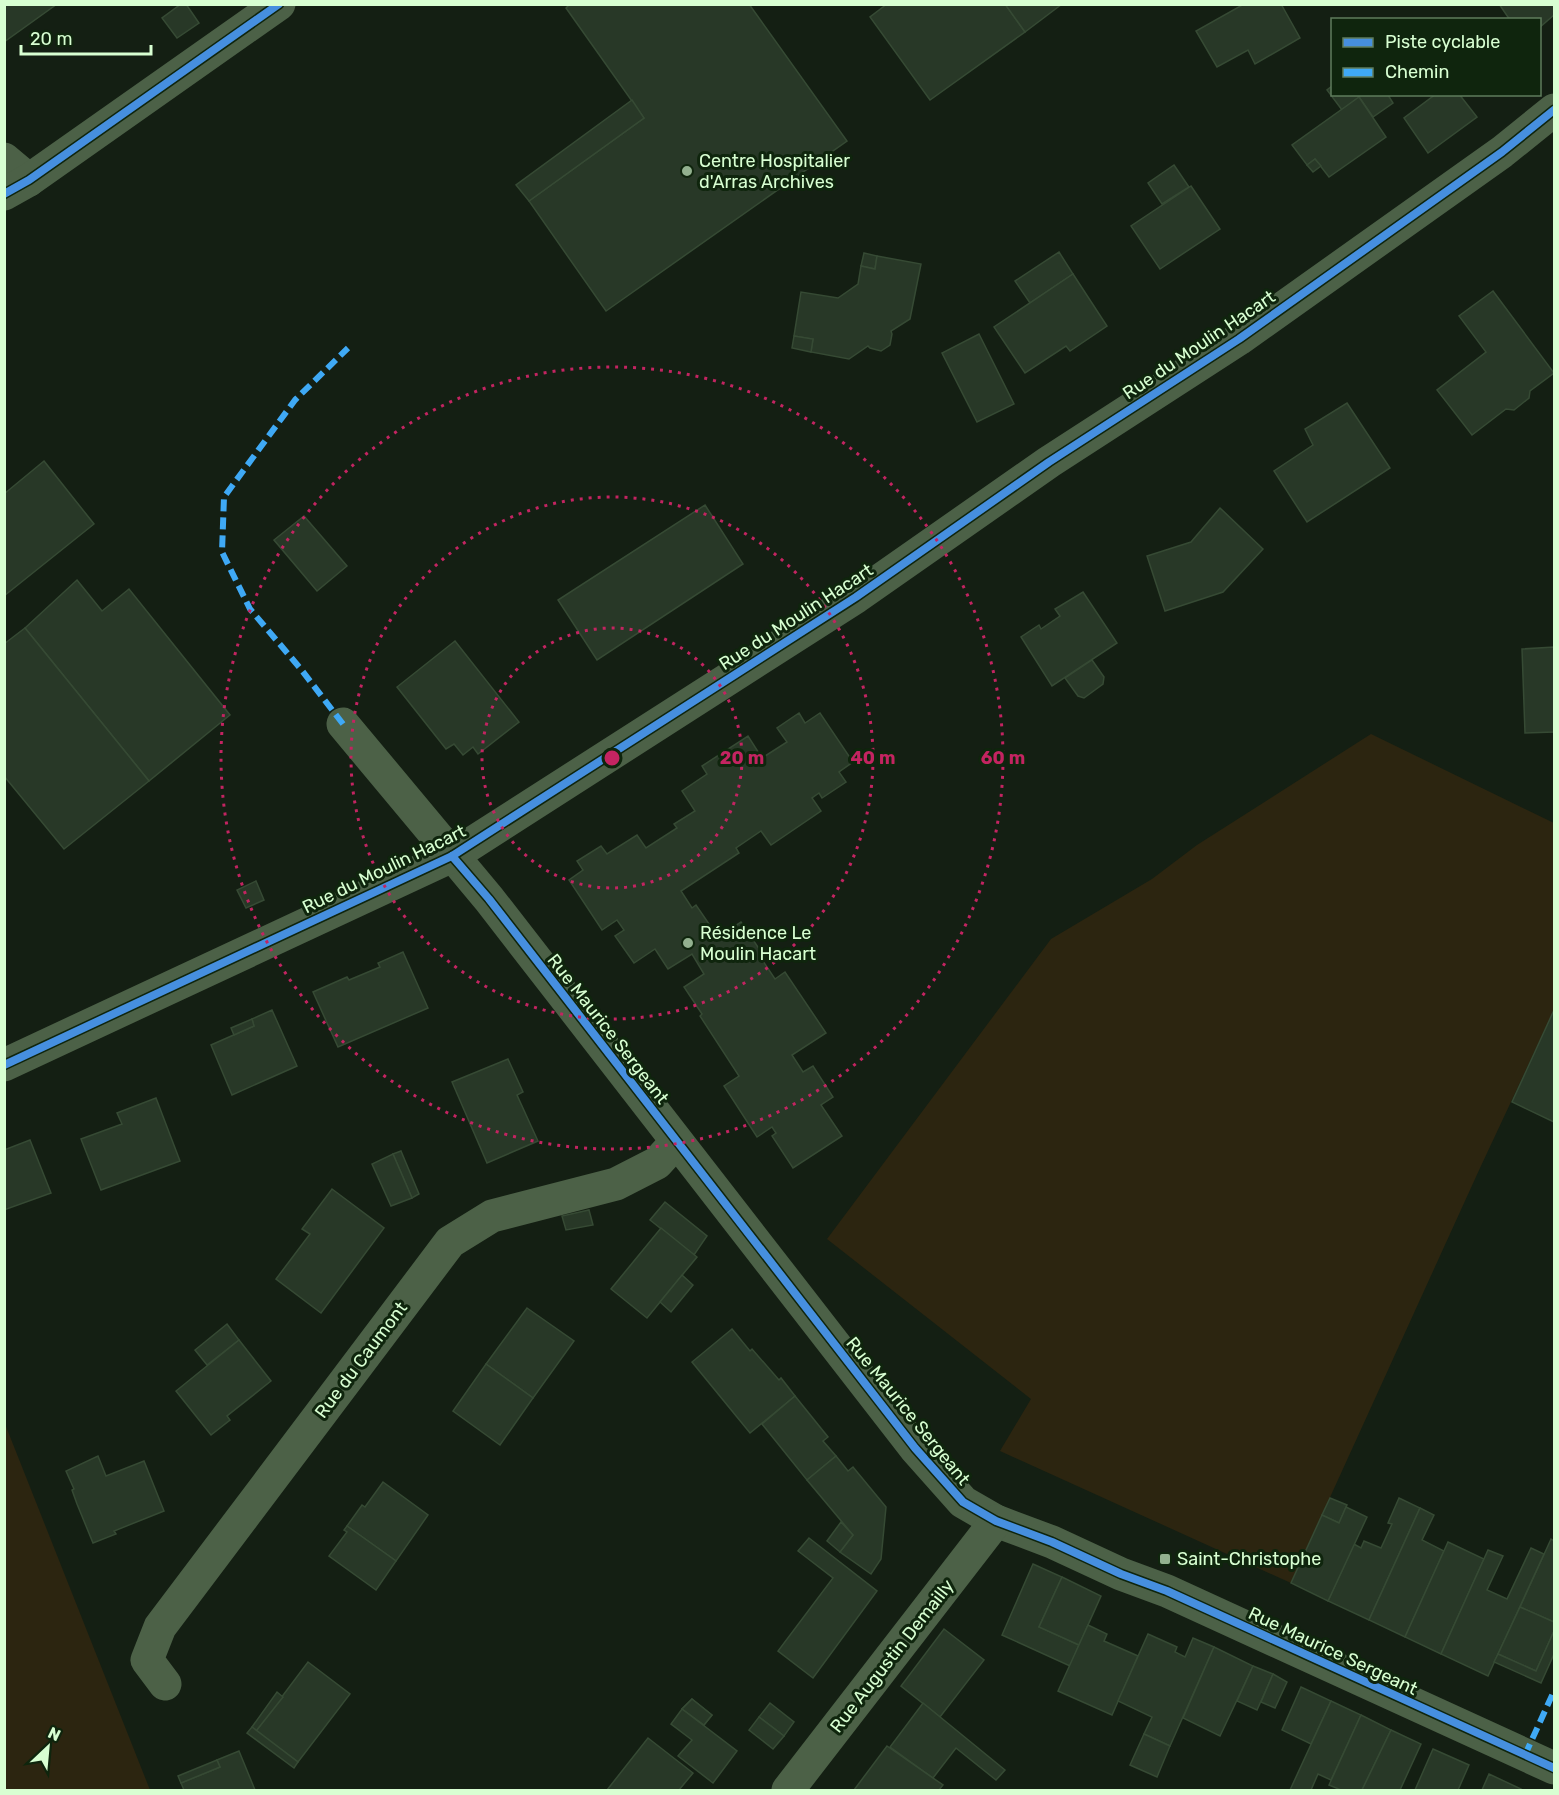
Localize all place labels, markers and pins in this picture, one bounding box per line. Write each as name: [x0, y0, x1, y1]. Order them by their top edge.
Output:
place label: Centre Hospitalier d'Arras Archives: [699, 150, 850, 193]
marker: Centre Hospitalier d'Arras Archives: [680, 164, 694, 178]
centre of rings: [602, 748, 622, 768]
place label: Résidence Le Moulin Hacart: [700, 922, 816, 965]
marker: Résidence Le Moulin Hacart: [681, 936, 695, 950]
place label: Saint-Christophe: [1177, 1548, 1321, 1570]
marker: Saint-Christophe: [1158, 1552, 1172, 1566]

